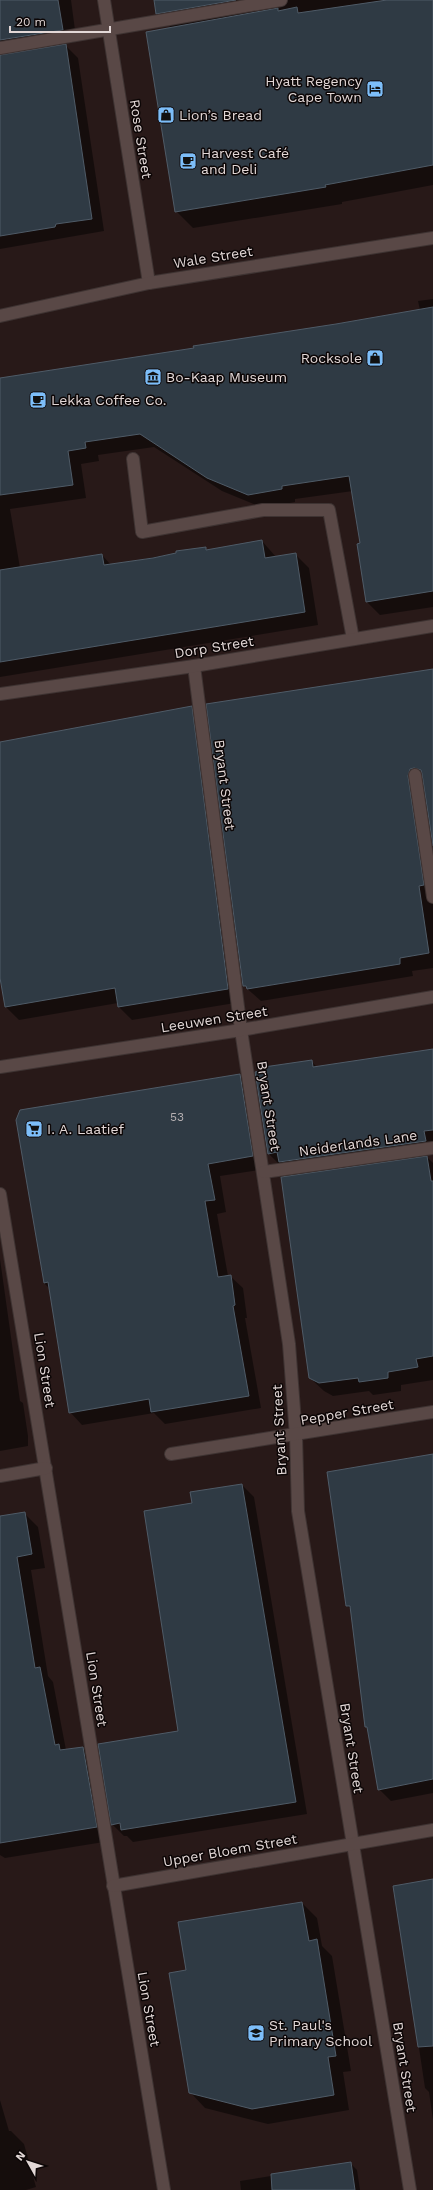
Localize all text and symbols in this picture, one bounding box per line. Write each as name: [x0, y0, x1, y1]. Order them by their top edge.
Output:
scale bar: [10, 8, 110, 34]
text: 20 m: [16, 15, 46, 29]
place label: Hyatt Regency Cape Town: [265, 73, 363, 105]
hotel icon: Hyatt Regency Cape Town: [365, 79, 385, 99]
street label: Rose Street: [127, 98, 155, 180]
shop icon: Lion’s Bread: [156, 105, 176, 125]
place label: Lion’s Bread: [179, 107, 262, 123]
place label: Harvest Café and Deli: [201, 145, 289, 177]
cafe icon: Harvest Café and Deli: [178, 151, 198, 171]
street label: Wale Street: [172, 243, 254, 271]
shop icon: Rocksole: [365, 348, 385, 368]
place label: Rocksole: [301, 350, 362, 366]
museum icon: Bo-Kaap Museum: [143, 367, 163, 387]
place label: Bo-Kaap Museum: [166, 369, 287, 385]
cafe icon: Lekka Coffee Co.: [28, 390, 48, 410]
place label: Lekka Coffee Co.: [51, 392, 166, 408]
street label: Dorp Street: [173, 633, 255, 661]
street label: Bryant Street: [212, 739, 239, 831]
street label: Leeuwen Street: [159, 1003, 269, 1035]
street label: Bryant Street: [254, 1060, 284, 1152]
house number: 53: [170, 1110, 184, 1124]
supermarket icon: I. A. Laatief: [24, 1119, 44, 1139]
place label: I. A. Laatief: [47, 1121, 124, 1137]
street label: Neiderlands Lane: [298, 1127, 418, 1159]
street label: Lion Street: [31, 1331, 59, 1409]
street label: Bryant Street: [269, 1384, 289, 1476]
street label: Pepper Street: [299, 1396, 395, 1428]
street label: Lion Street: [83, 1650, 111, 1728]
street label: Bryant Street: [337, 1702, 367, 1794]
street label: Upper Bloem Street: [162, 1830, 298, 1870]
street label: Lion Street: [135, 1970, 164, 2048]
place label: St. Paul's Primary School: [269, 2017, 373, 2049]
street label: Bryant Street: [390, 2021, 420, 2113]
school or university icon: St. Paul's Primary School: [246, 2023, 266, 2043]
north arrow: [8, 2142, 48, 2182]
text: N: [13, 2149, 28, 2163]

